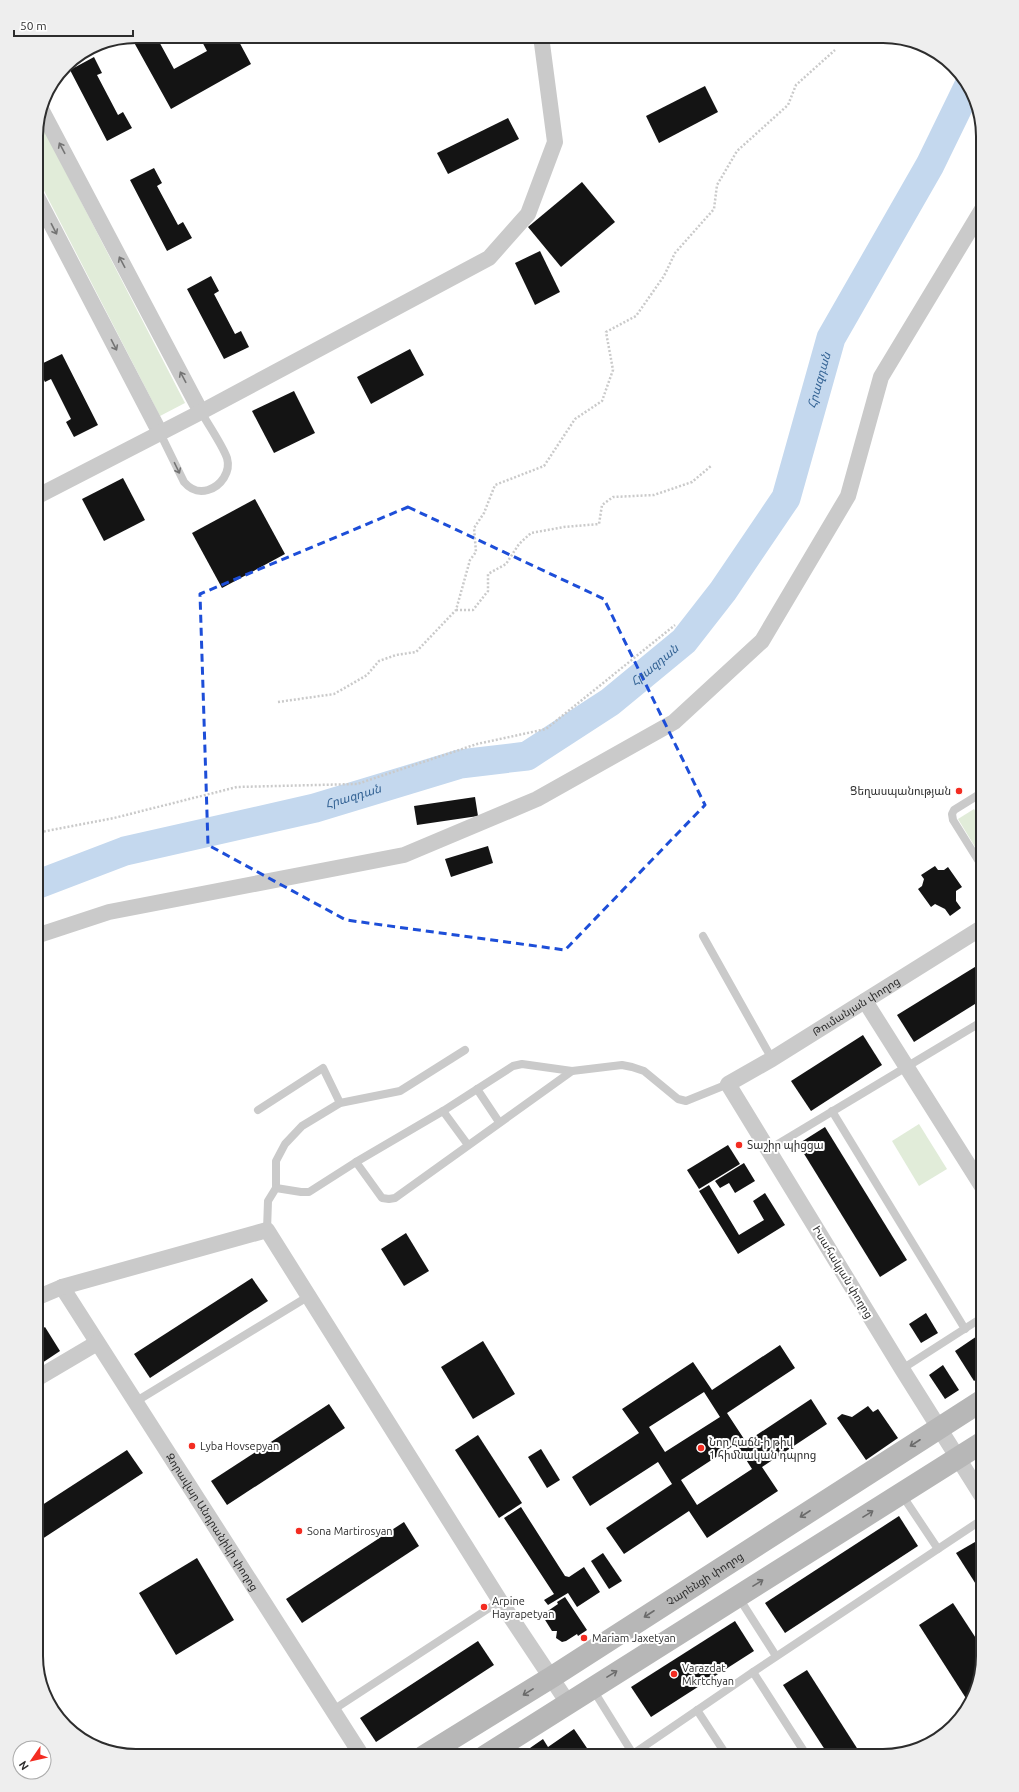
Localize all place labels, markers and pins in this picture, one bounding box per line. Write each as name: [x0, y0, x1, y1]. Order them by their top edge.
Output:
place label: Ցեղասպանության: [850, 785, 951, 798]
marker: Ցեղասպանության: [954, 786, 964, 796]
place label: Տաշիր պիցցա: [747, 1139, 824, 1152]
marker: Տաշիր պիցցա: [734, 1140, 744, 1150]
place label: Նոր Հաճն-ի թիվ 1 հիմնական դպրոց: [709, 1436, 816, 1462]
place label: Lyba Hovsepyan: [200, 1440, 279, 1452]
marker: Lyba Hovsepyan: [187, 1441, 197, 1451]
marker: Նոր Հաճն-ի թիվ 1 հիմնական դպրոց: [696, 1443, 706, 1453]
place label: Sona Martirosyan: [307, 1525, 393, 1537]
marker: Sona Martirosyan: [294, 1526, 304, 1536]
place label: Arpine Hayrapetyan: [492, 1595, 555, 1620]
marker: Arpine Hayrapetyan: [479, 1602, 489, 1612]
place label: Mariam Jaxetyan: [592, 1632, 676, 1644]
marker: Mariam Jaxetyan: [579, 1633, 589, 1643]
place label: Varazdat Mkrtchyan: [682, 1662, 734, 1687]
marker: Varazdat Mkrtchyan: [669, 1669, 679, 1679]

